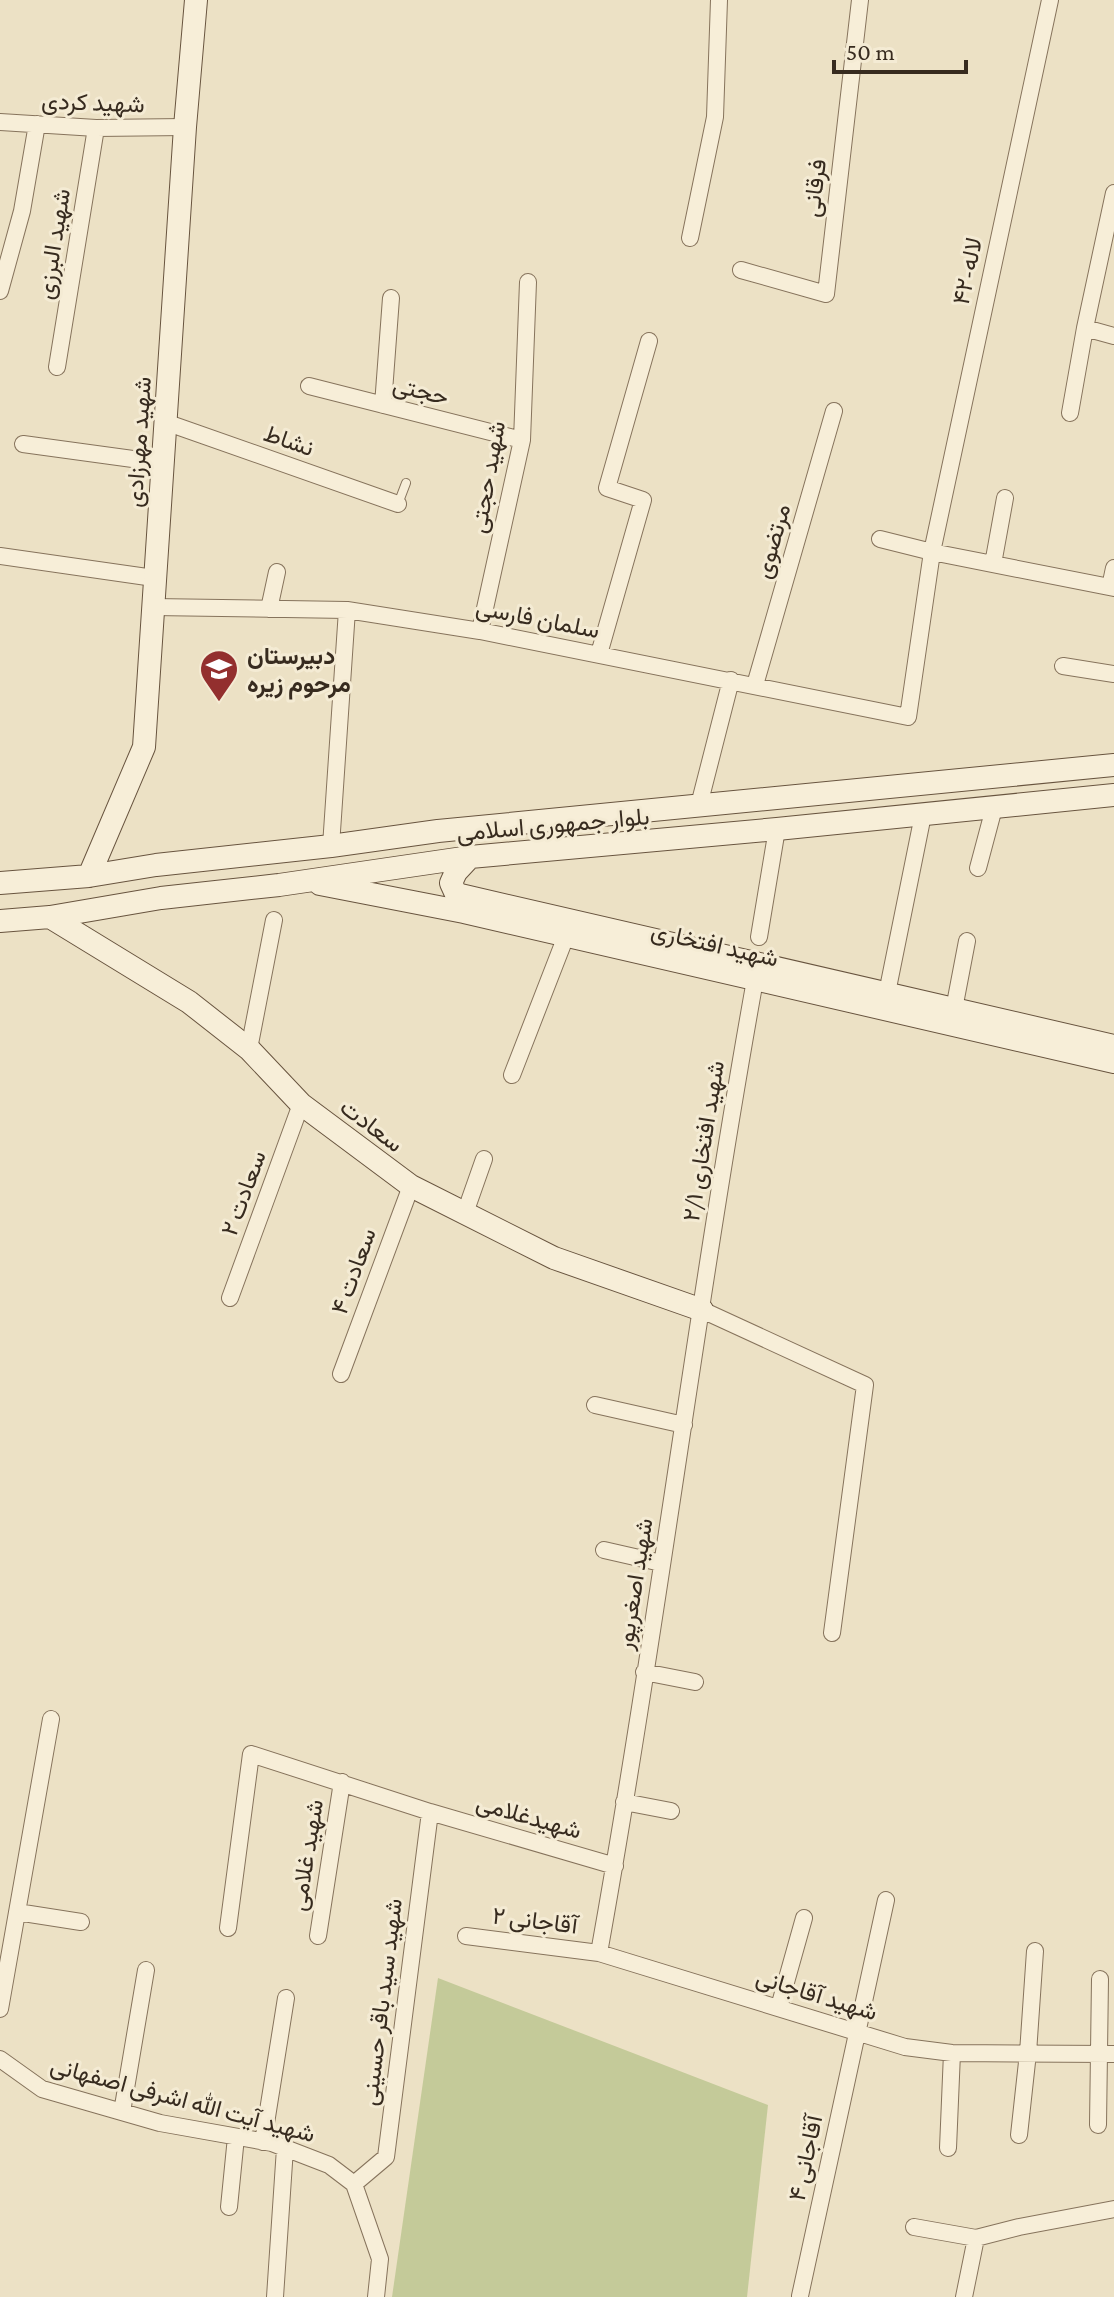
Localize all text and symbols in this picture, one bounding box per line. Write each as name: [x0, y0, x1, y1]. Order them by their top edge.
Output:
scale bar: [834, 24, 966, 74]
text: 50 m: [846, 38, 895, 65]
street label: شهید کردی: [41, 87, 145, 119]
street label: فرقانی: [797, 157, 833, 219]
street label: شهید البرزی: [31, 187, 77, 302]
street label: لاله-۴۲: [947, 235, 987, 307]
street label: حجتی: [390, 370, 452, 411]
street label: شهید مهرزادی: [120, 376, 158, 508]
street label: نشاط: [260, 419, 318, 461]
street label: شهید حجتی: [464, 419, 512, 536]
street label: مرتضوی: [749, 501, 797, 582]
street label: سلمان فارسی: [473, 593, 602, 645]
place label: دبیرستان مرحوم زیره: [247, 642, 351, 700]
school or university icon: دبیرستان مرحوم زیره: [198, 648, 240, 703]
street label: بلوار جمهوری اسلامی: [455, 802, 651, 848]
street label: شهید افتخاری: [648, 916, 781, 974]
street label: شهید افتخاری ۲/۱: [677, 1059, 731, 1224]
street label: سعادت: [335, 1093, 409, 1157]
street label: سعادت ۲: [215, 1147, 271, 1239]
street label: سعادت ۴: [325, 1224, 381, 1318]
street label: شهید اصغرپور: [610, 1516, 661, 1653]
street label: شهیدغلامی: [473, 1788, 585, 1846]
street label: شهید غلامی: [284, 1797, 330, 1913]
street label: شهید سید باقر حسینی: [355, 1897, 409, 2107]
street label: آقاجانی ۲: [491, 1901, 581, 1940]
street label: شهید آقاجانی: [753, 1963, 881, 2027]
street label: شهید آیت الله اشرفی اصفهانی: [47, 2051, 318, 2149]
street label: آقاجانی ۴: [783, 2110, 829, 2203]

